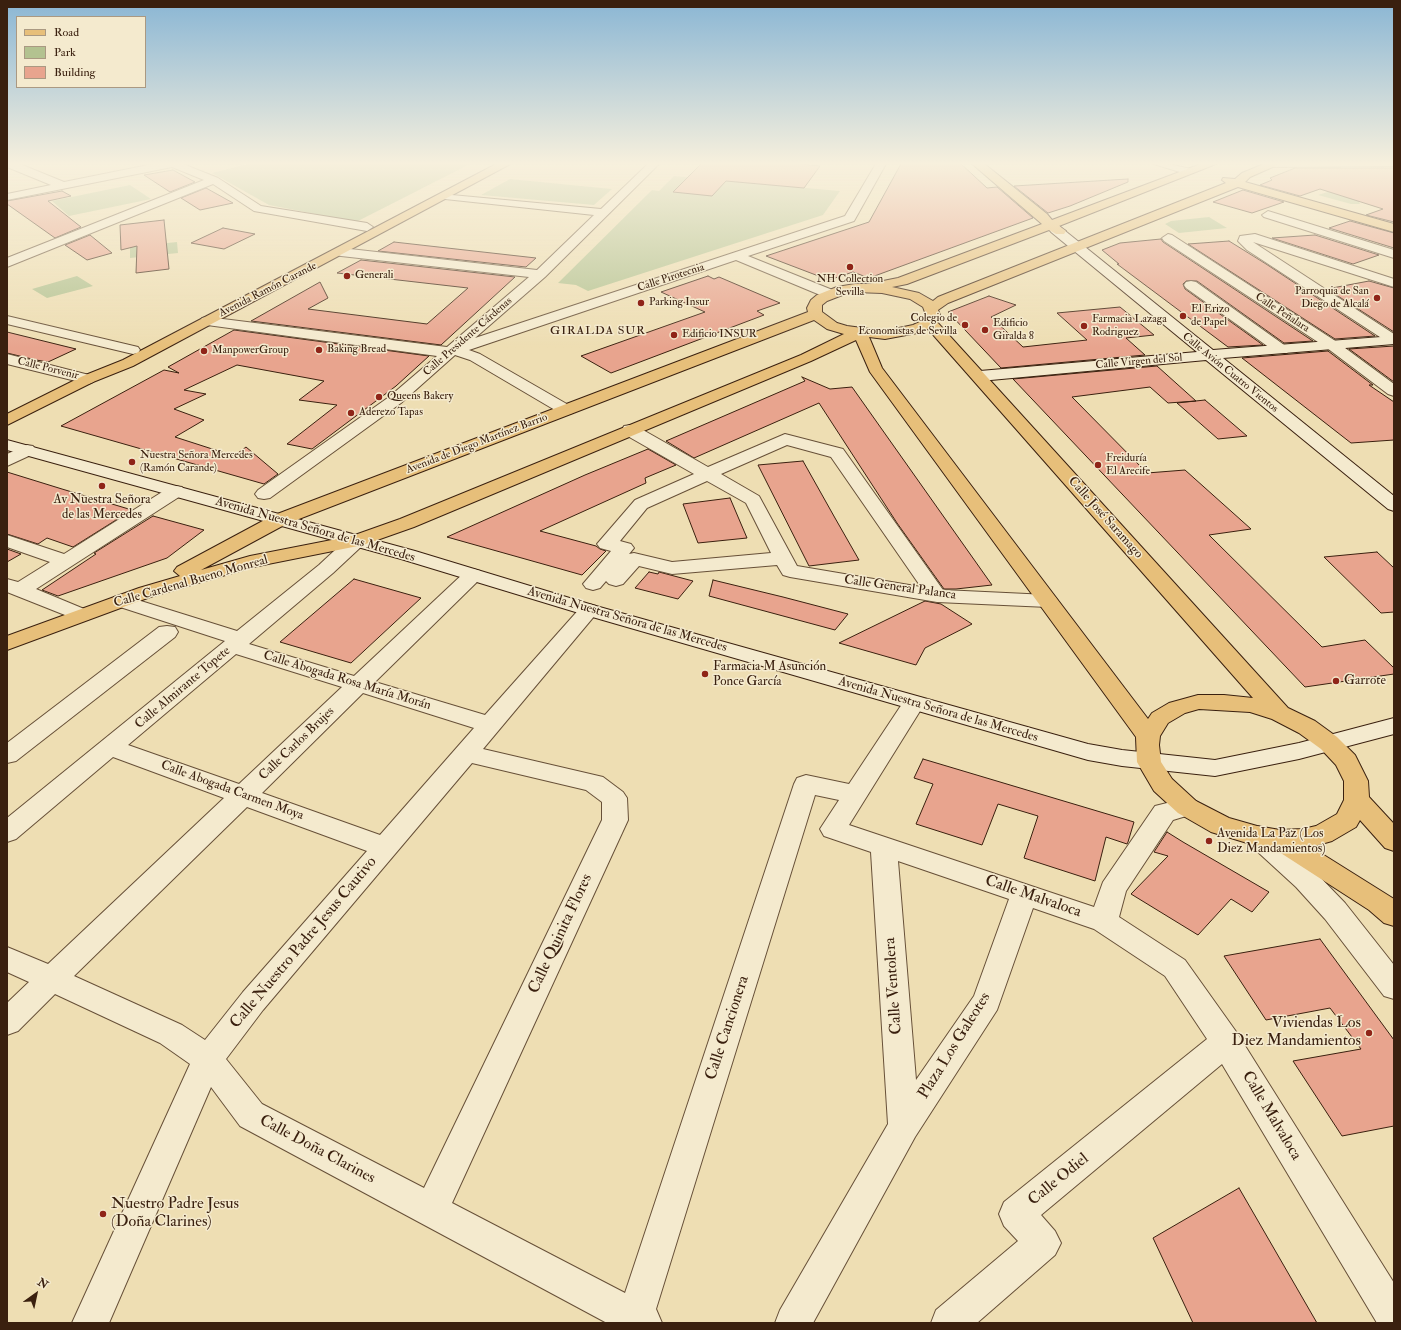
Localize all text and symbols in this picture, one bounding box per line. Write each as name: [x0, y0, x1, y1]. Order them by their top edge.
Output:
legend: [16, 16, 146, 88]
text: Road: [54, 25, 79, 40]
text: Park: [54, 45, 76, 60]
text: Building: [54, 65, 95, 80]
street label: Avenida Ramón Carande: [217, 260, 319, 320]
street label: Calle Pirotecnia: [636, 261, 706, 295]
marker: NH Collection Sevilla: [845, 262, 855, 272]
place label: Generali: [355, 269, 393, 283]
marker: Generali: [342, 271, 352, 281]
place label: NH Collection Sevilla: [817, 273, 883, 299]
place label: Parroquia de San Diego de Alcalá: [1295, 285, 1369, 311]
street label: Calle Peñalara: [1252, 291, 1312, 335]
marker: Parroquia de San Diego de Alcalá: [1372, 293, 1382, 303]
street label: Calle Presidente Cárdenas: [421, 295, 515, 379]
place label: Parking Insur: [649, 296, 709, 310]
marker: Parking Insur: [636, 298, 646, 308]
place label: El Erizo de Papel: [1191, 303, 1230, 329]
marker: El Erizo de Papel: [1178, 311, 1188, 321]
place label: Colegio de Economistas de Sevilla: [858, 312, 957, 338]
place label: Farmacia Lazaga Rodriguez: [1092, 313, 1167, 339]
place label: Edificio Giralda 8: [993, 317, 1034, 343]
marker: Colegio de Economistas de Sevilla: [960, 320, 970, 330]
marker: Farmacia Lazaga Rodriguez: [1079, 321, 1089, 331]
district label: GIRALDA SUR: [550, 324, 646, 338]
marker: Edificio Giralda 8: [980, 325, 990, 335]
place label: Edificio INSUR: [682, 328, 757, 342]
marker: Edificio INSUR: [669, 330, 679, 340]
street label: Calle Avión Cuatro Vientos: [1179, 330, 1281, 416]
place label: Baking Bread: [327, 343, 386, 357]
place label: ManpowerGroup: [212, 344, 289, 358]
marker: Baking Bread: [314, 345, 324, 355]
marker: ManpowerGroup: [199, 346, 209, 356]
street label: Calle Virgen del Sol: [1095, 352, 1183, 372]
street label: Calle Porvenir: [16, 355, 80, 383]
place label: Queens Bakery: [387, 390, 453, 404]
marker: Queens Bakery: [374, 392, 384, 402]
place label: Aderezo Tapas: [359, 406, 423, 420]
marker: Aderezo Tapas: [346, 408, 356, 418]
street label: Avenida de Diego Martínez Barrio: [405, 411, 549, 477]
place label: Nuestra Señora Mercedes (Ramón Carande): [140, 449, 253, 475]
place label: Freiduría El Arecife: [1106, 452, 1150, 478]
marker: Nuestra Señora Mercedes (Ramón Carande): [127, 457, 137, 467]
marker: Freiduría El Arecife: [1093, 460, 1103, 470]
street label: Calle José Saramago: [1064, 474, 1146, 562]
marker: Av Nuestra Señora de las Mercedes: [97, 481, 107, 491]
place label: Av Nuestra Señora de las Mercedes: [53, 492, 151, 523]
street label: Avenida Nuestra Señora de las Mercedes: [213, 494, 417, 566]
street label: Calle Cardenal Bueno Monreal: [112, 552, 270, 612]
street label: Calle General Palanca: [843, 572, 957, 604]
street label: Avenida Nuestra Señora de las Mercedes: [525, 584, 729, 656]
street label: Calle Almirante Topete: [132, 644, 234, 732]
street label: Calle Abogada Rosa María Morán: [261, 648, 433, 714]
place label: Farmacia M Asunción Ponce García: [713, 659, 826, 690]
marker: Farmacia M Asunción Ponce García: [700, 669, 710, 679]
place label: Garrote: [1344, 673, 1386, 689]
street label: Avenida Nuestra Señora de las Mercedes: [836, 674, 1040, 746]
marker: Garrote: [1331, 676, 1341, 686]
street label: Calle Carlos Brujes: [256, 704, 338, 784]
street label: Calle Abogada Carmen Moya: [158, 758, 306, 824]
place label: Avenida La Paz (Los Diez Mandamientos): [1217, 826, 1326, 857]
marker: Avenida La Paz (Los Diez Mandamientos): [1204, 836, 1214, 846]
street label: Calle Nuestro Padre Jesus Cautivo: [227, 853, 381, 1033]
street label: Calle Quinita Flores: [525, 871, 597, 997]
street label: Calle Malvaloca: [982, 872, 1084, 922]
street label: Calle Ventolera: [881, 937, 907, 1035]
street label: Calle Cancionera: [702, 973, 754, 1083]
street label: Plaza Los Galeotes: [915, 989, 995, 1103]
place label: Viviendas Los Diez Mandamientos: [1232, 1014, 1361, 1052]
marker: Viviendas Los Diez Mandamientos: [1364, 1028, 1374, 1038]
street label: Calle Malvaloca: [1237, 1068, 1305, 1164]
street label: Calle Doña Clarines: [256, 1111, 378, 1189]
street label: Calle Odiel: [1025, 1150, 1093, 1210]
place label: Nuestro Padre Jesus (Doña Clarines): [111, 1195, 239, 1233]
marker: Nuestro Padre Jesus (Doña Clarines): [98, 1209, 108, 1219]
north arrow: [16, 1274, 56, 1314]
text: N: [35, 1275, 50, 1292]

